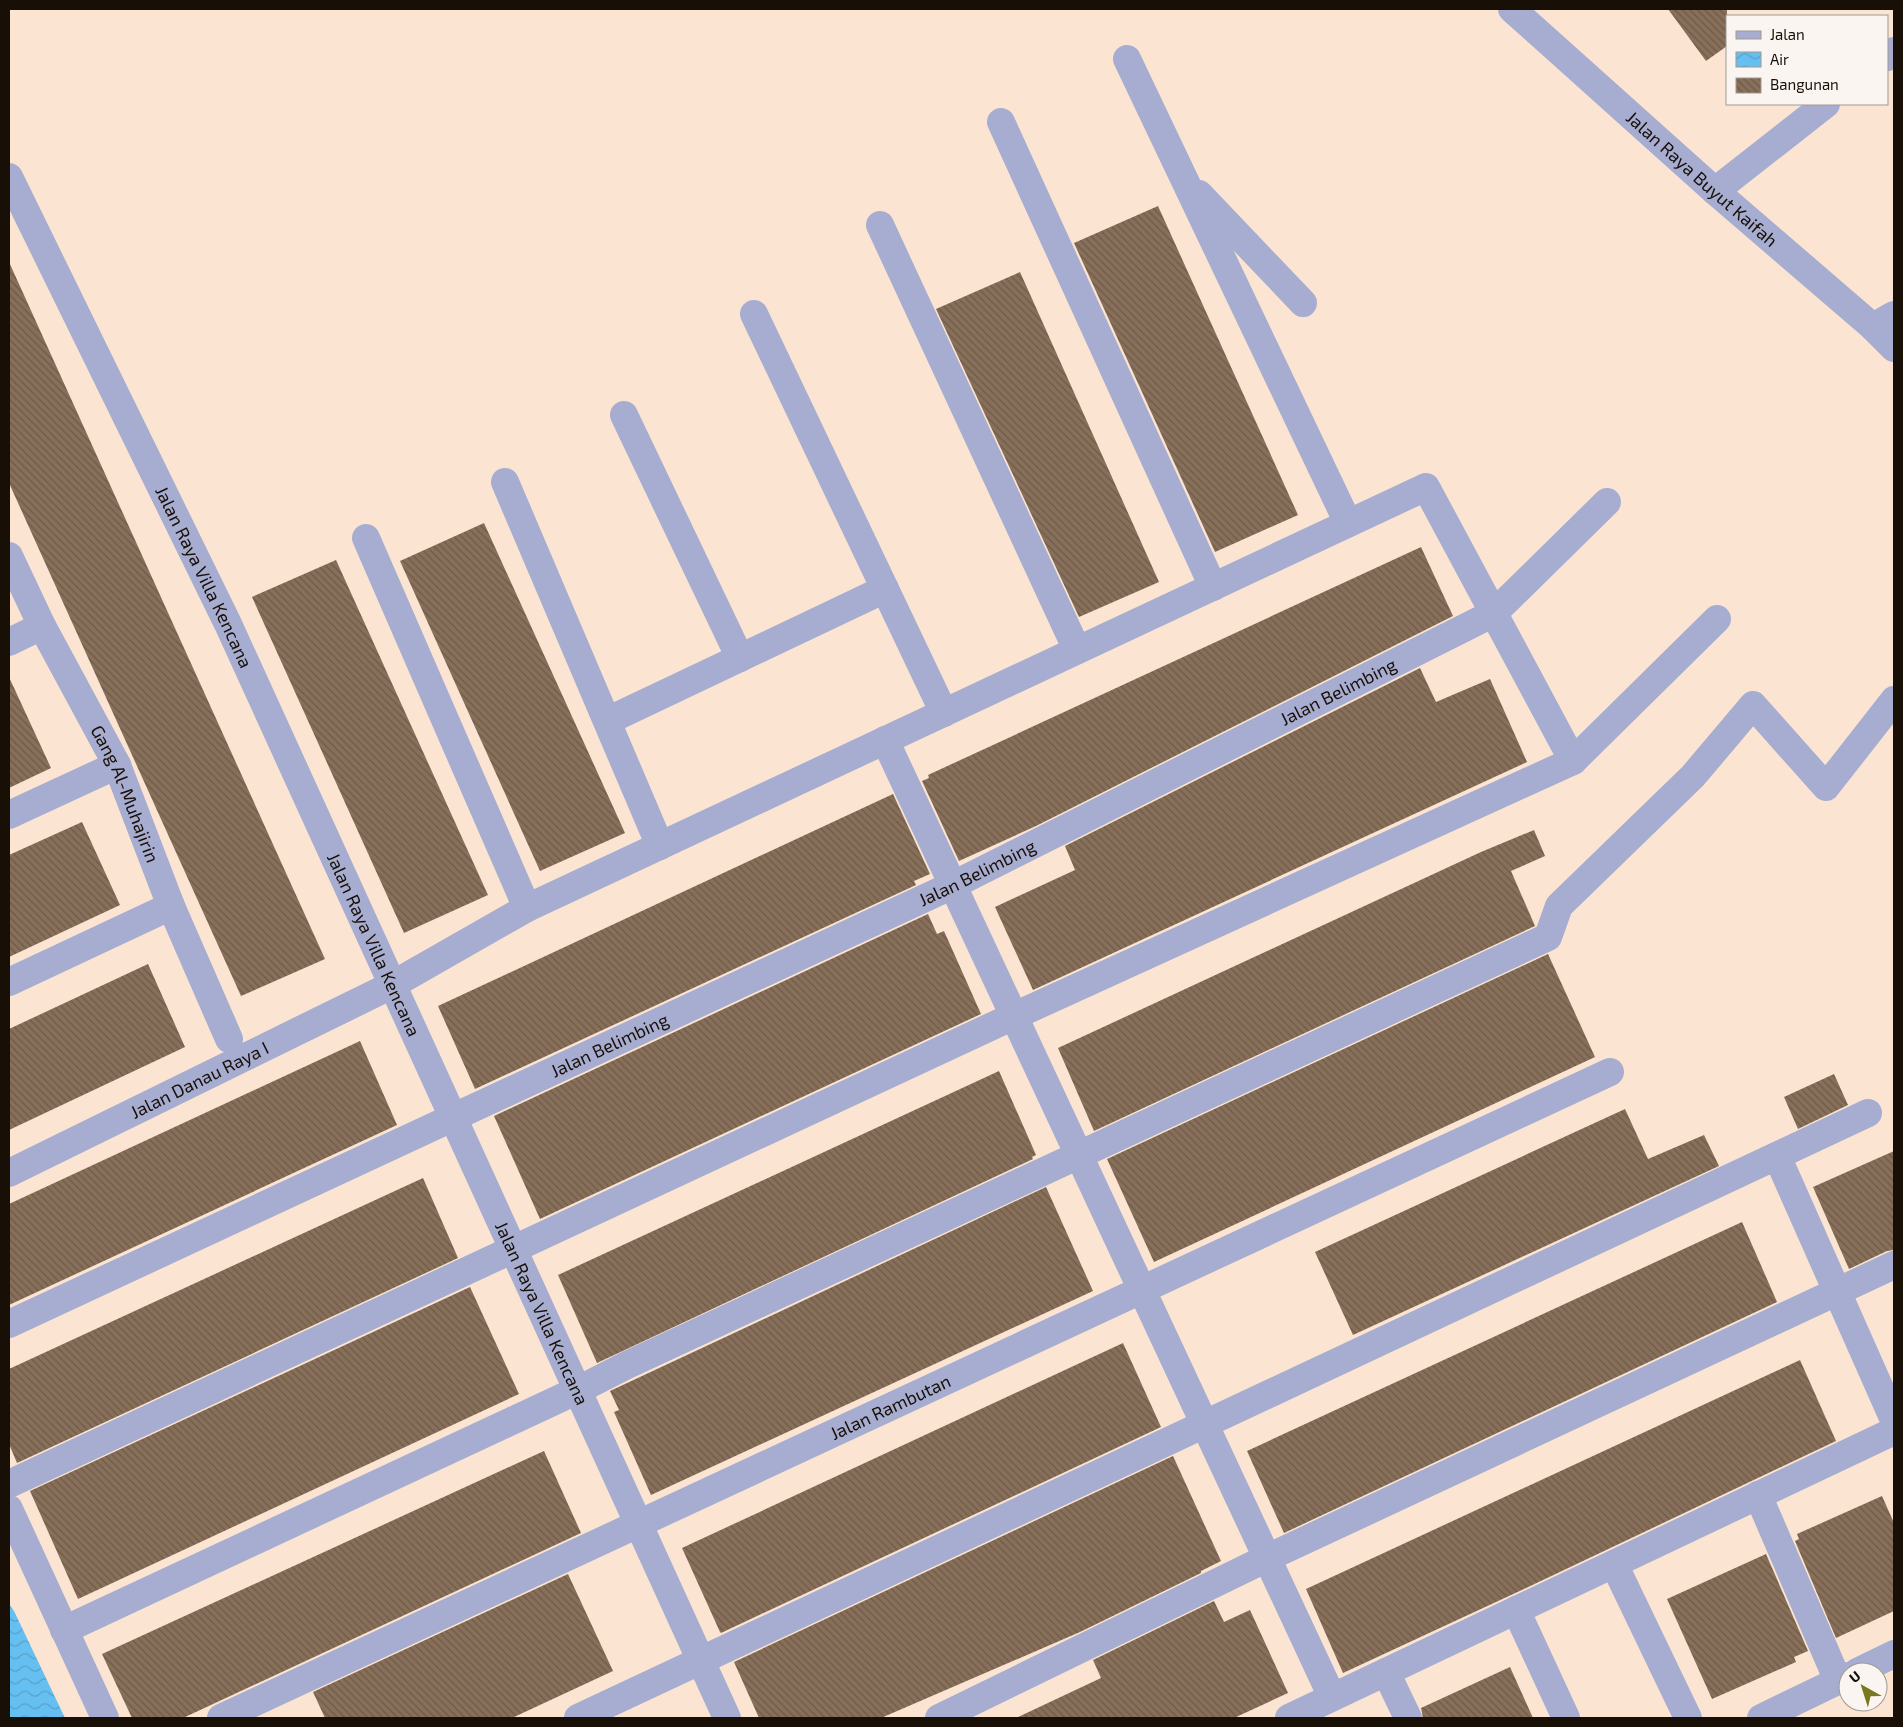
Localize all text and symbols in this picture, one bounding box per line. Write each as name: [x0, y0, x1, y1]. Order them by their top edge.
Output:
legend: [1726, 15, 1888, 105]
text: Jalan: [1770, 25, 1805, 43]
text: Air: [1770, 50, 1789, 68]
text: Bangunan: [1770, 75, 1839, 93]
street label: Jalan Raya Buyut Kaifah: [1622, 106, 1782, 251]
street label: Jalan Raya Villa Kencana: [151, 482, 257, 671]
street label: Jalan Belimbing: [1276, 653, 1400, 730]
street label: Gang Al-Muhajirin: [86, 721, 164, 865]
street label: Jalan Belimbing: [915, 834, 1039, 910]
street label: Jalan Raya Villa Kencana: [323, 849, 426, 1040]
street label: Jalan Belimbing: [547, 1008, 672, 1082]
street label: Jalan Danau Raya I: [127, 1036, 272, 1123]
street label: Jalan Raya Villa Kencana: [491, 1218, 594, 1408]
street label: Jalan Rambutan: [826, 1369, 954, 1444]
north arrow: [1838, 1662, 1888, 1712]
text: U: [1845, 1667, 1864, 1686]

